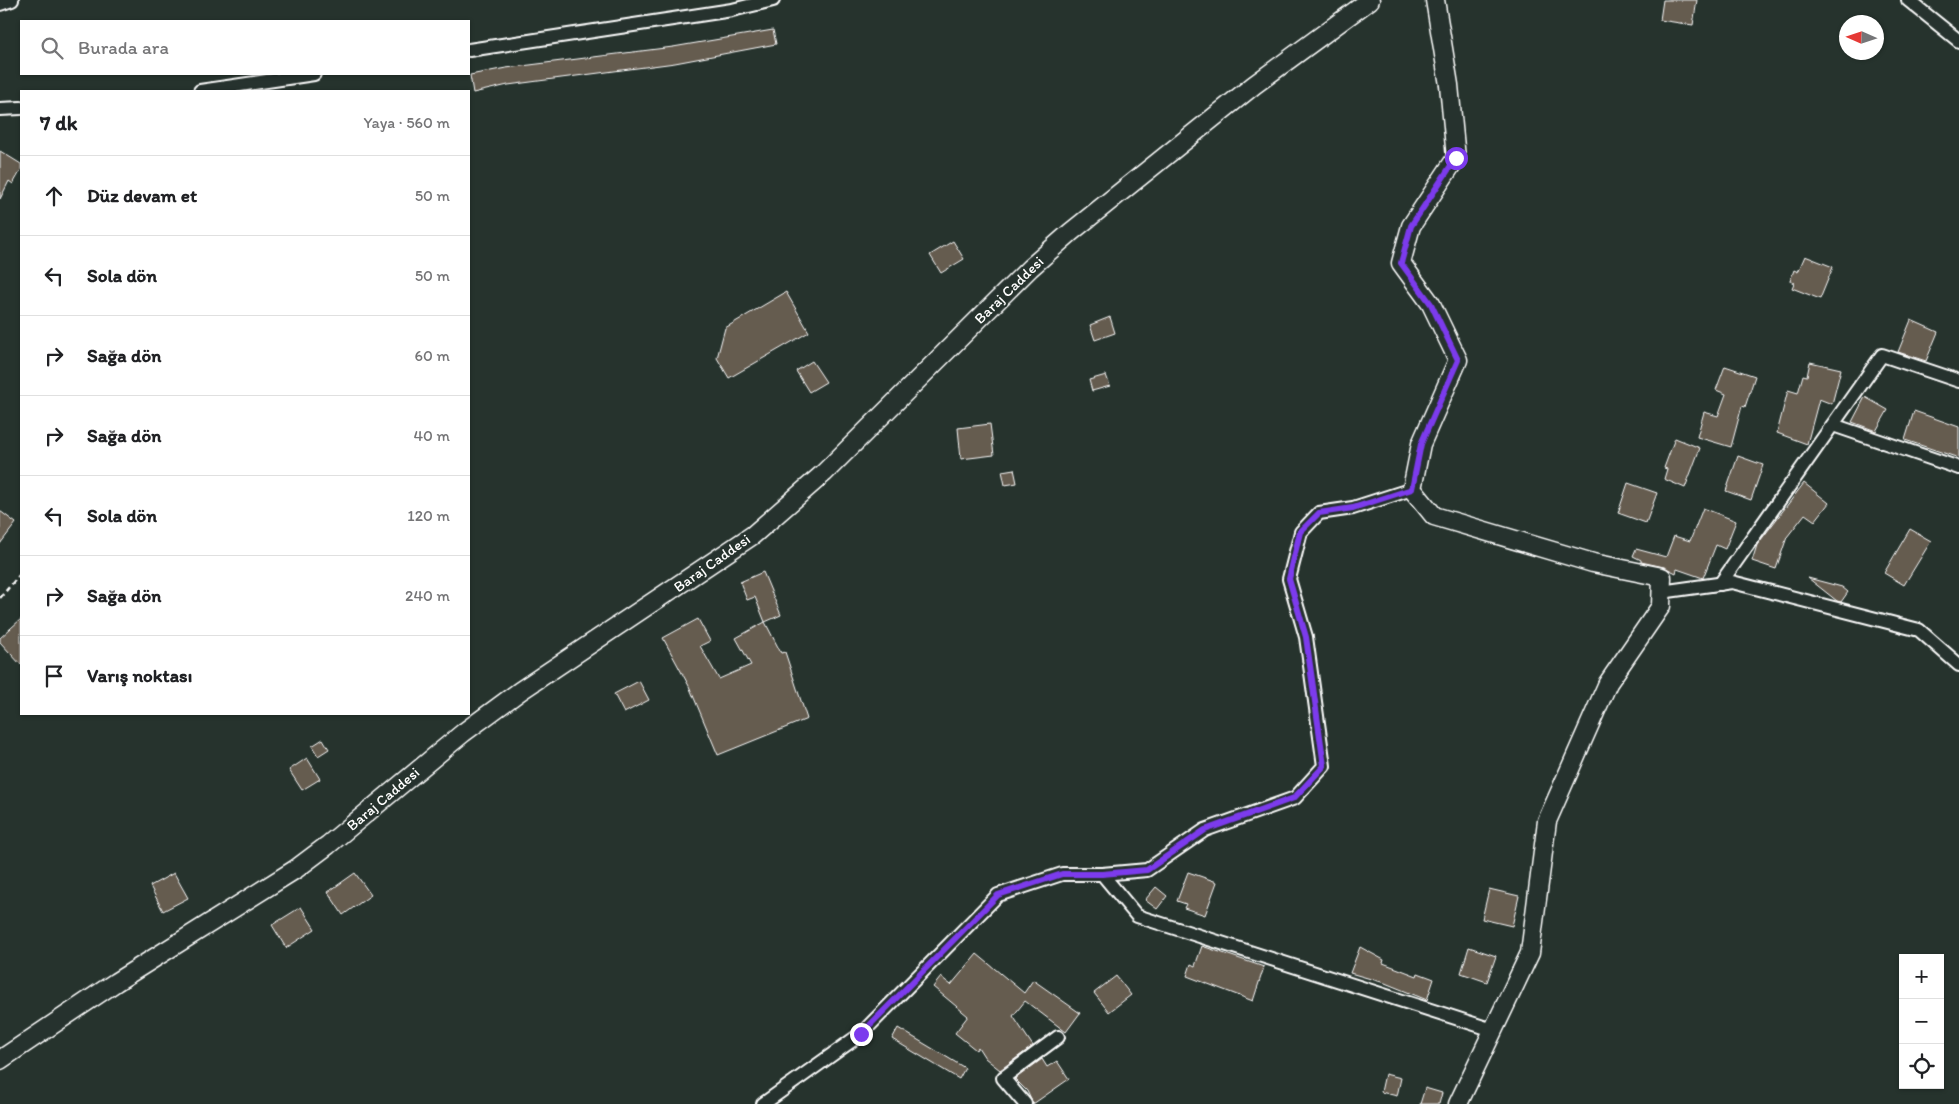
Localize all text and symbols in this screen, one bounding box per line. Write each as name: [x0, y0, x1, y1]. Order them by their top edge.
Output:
north arrow: [1839, 15, 1884, 60]
search box: [20, 20, 470, 75]
icon: search: [38, 34, 66, 62]
text: Burada ara: [78, 36, 169, 59]
text: 7 dk: [40, 110, 77, 135]
text: Yaya · 560 m: [364, 113, 450, 132]
route start: [1445, 147, 1468, 170]
icon: ahead: [40, 182, 68, 210]
text: Düz devam et: [87, 184, 197, 207]
text: 50 m: [415, 186, 450, 205]
street label: Baraj Caddesi: [971, 252, 1047, 328]
icon: left: [40, 262, 68, 290]
text: Sola dön: [87, 264, 157, 287]
text: 50 m: [415, 266, 450, 285]
icon: right: [40, 342, 68, 370]
text: Sağa dön: [87, 344, 161, 367]
text: 60 m: [415, 346, 450, 365]
icon: right: [40, 422, 68, 450]
text: Sağa dön: [87, 424, 161, 447]
text: 40 m: [413, 426, 450, 445]
icon: left: [40, 502, 68, 530]
text: Sola dön: [87, 504, 157, 527]
text: 120 m: [407, 506, 450, 525]
street label: Baraj Caddesi: [670, 530, 754, 596]
icon: right: [40, 582, 68, 610]
text: Sağa dön: [87, 584, 161, 607]
text: 240 m: [405, 586, 450, 605]
icon: arrive: [40, 662, 68, 690]
text: Varış noktası: [87, 664, 192, 687]
street label: Baraj Caddesi: [343, 763, 423, 835]
map controls: [1899, 954, 1944, 1089]
button: +: [1899, 954, 1944, 999]
button: −: [1899, 999, 1944, 1044]
route end: [850, 1023, 873, 1046]
button: locate: [1899, 1044, 1944, 1089]

